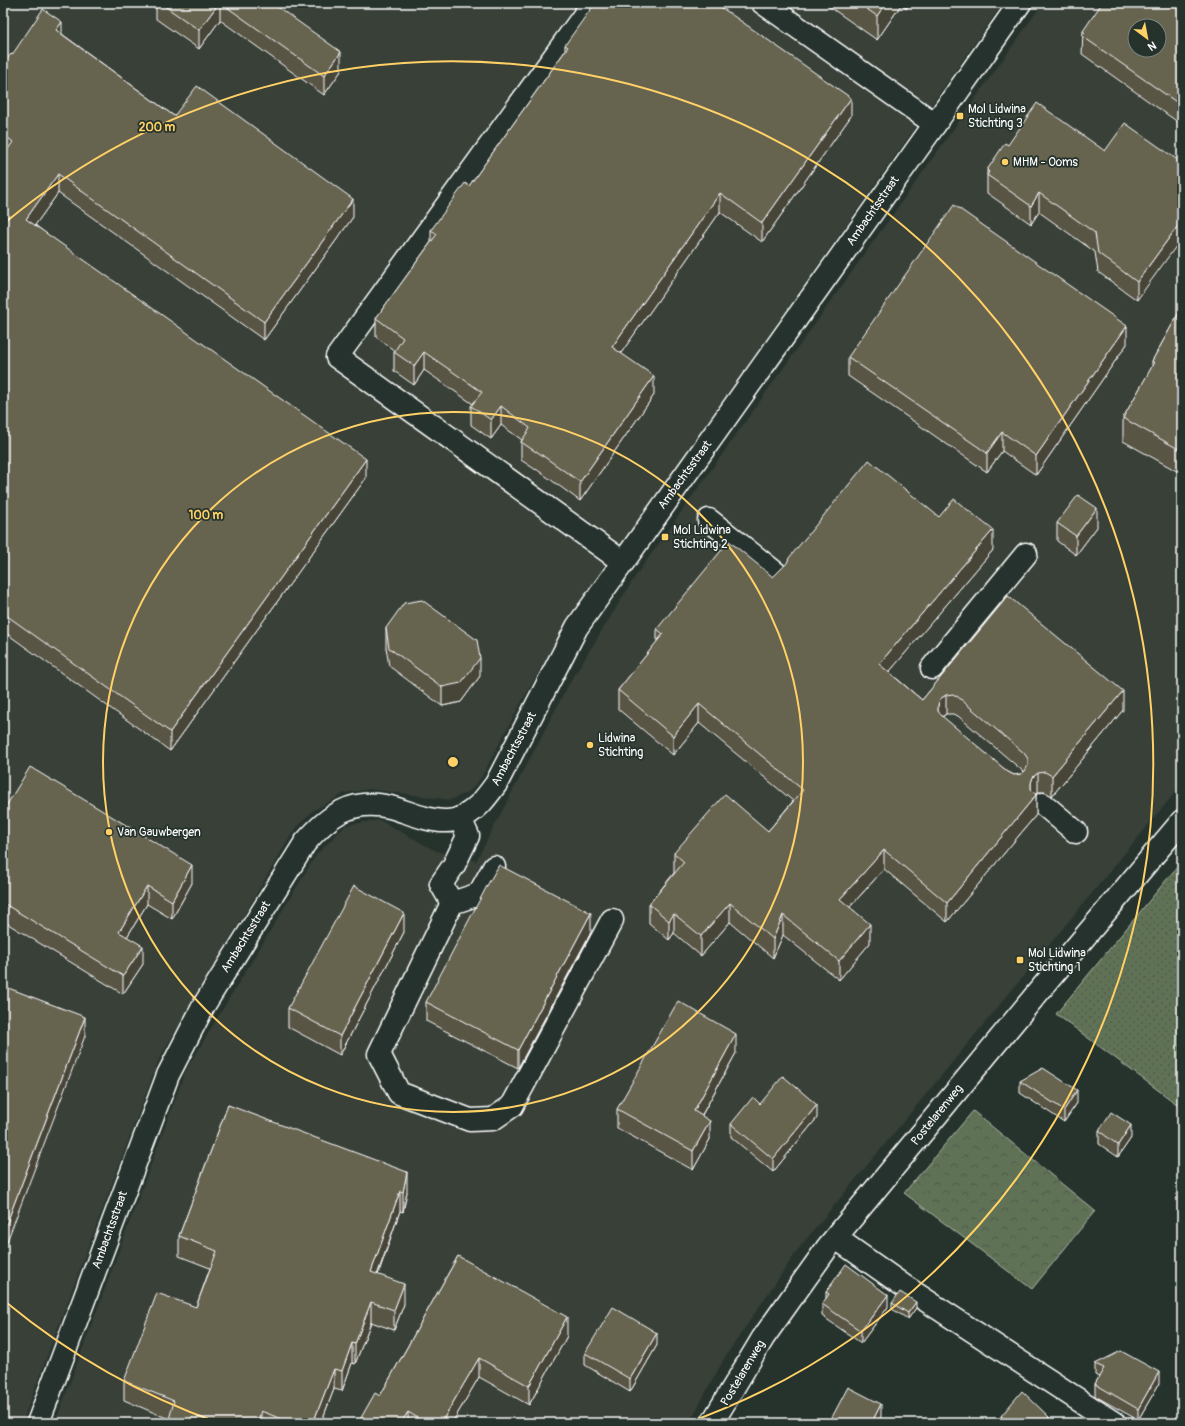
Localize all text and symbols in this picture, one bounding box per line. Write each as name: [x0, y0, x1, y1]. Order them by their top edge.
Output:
north arrow: [1127, 18, 1167, 58]
text: N: [1145, 39, 1159, 54]
place label: Mol Lidwina Stichting 3: [968, 102, 1026, 131]
marker: Mol Lidwina Stichting 3: [955, 111, 965, 121]
text: 200 m: [139, 120, 176, 135]
place label: MHM - Ooms: [1013, 155, 1078, 170]
marker: MHM - Ooms: [1000, 157, 1010, 167]
street label: Ambachtsstraat: [843, 173, 903, 249]
street label: Ambachtsstraat: [655, 437, 715, 512]
text: 100 m: [189, 508, 224, 523]
place label: Mol Lidwina Stichting 2: [673, 523, 731, 552]
marker: Mol Lidwina Stichting 2: [660, 532, 670, 542]
street label: Ambachtsstraat: [488, 709, 540, 789]
place label: Lidwina Stichting: [598, 731, 643, 760]
marker: Lidwina Stichting: [585, 740, 595, 750]
centre of rings: [446, 755, 460, 769]
place label: Van Gauwbergen: [117, 825, 201, 840]
marker: Van Gauwbergen: [104, 827, 114, 837]
street label: Ambachtsstraat: [218, 898, 274, 976]
place label: Mol Lidwina Stichting 1: [1028, 946, 1086, 975]
marker: Mol Lidwina Stichting 1: [1015, 955, 1025, 965]
street label: Postelarenweg: [908, 1081, 966, 1149]
street label: Ambachtsstraat: [89, 1189, 131, 1271]
street label: Postelarenweg: [717, 1337, 769, 1409]

